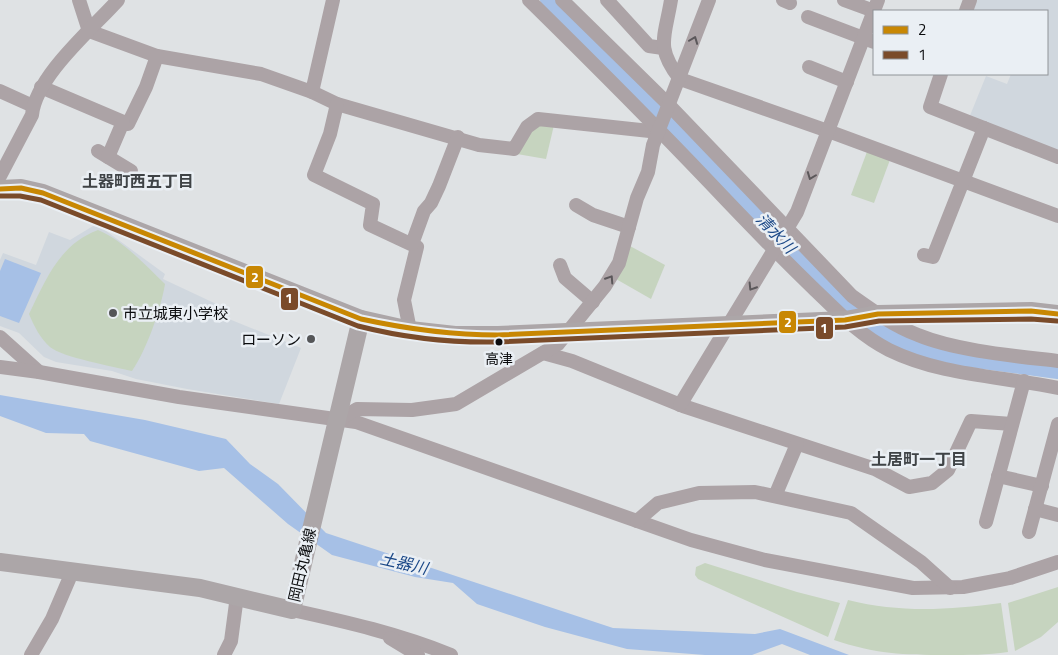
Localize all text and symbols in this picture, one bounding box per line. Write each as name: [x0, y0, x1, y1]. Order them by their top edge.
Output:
legend: [873, 10, 1048, 75]
text: 2: [918, 18, 926, 41]
one-way arrow: [689, 36, 699, 44]
text: 1: [918, 43, 926, 66]
district label: 土器町西五丁目: [82, 169, 194, 193]
one-way arrow: [807, 171, 817, 180]
water label: 清水川: [751, 207, 803, 260]
line badge: 2: [245, 265, 264, 289]
text: 2: [251, 266, 259, 287]
one-way arrow: [604, 275, 613, 285]
one-way arrow: [749, 281, 759, 290]
line badge: 1: [280, 287, 299, 311]
text: 1: [285, 287, 293, 308]
place label: 市立城東小学校: [123, 302, 228, 325]
marker: 市立城東小学校: [107, 307, 119, 319]
line badge: 2: [778, 310, 797, 334]
text: 2: [784, 311, 792, 332]
line badge: 1: [815, 316, 834, 340]
text: 1: [820, 317, 828, 338]
place label: ローソン: [241, 328, 301, 351]
marker: ローソン: [305, 333, 317, 345]
marker: 高津: [494, 337, 504, 347]
place label: 高津: [485, 348, 513, 369]
district label: 土居町一丁目: [871, 447, 967, 471]
street label: 岡田丸亀線: [282, 526, 322, 604]
water label: 土器川: [378, 546, 432, 581]

